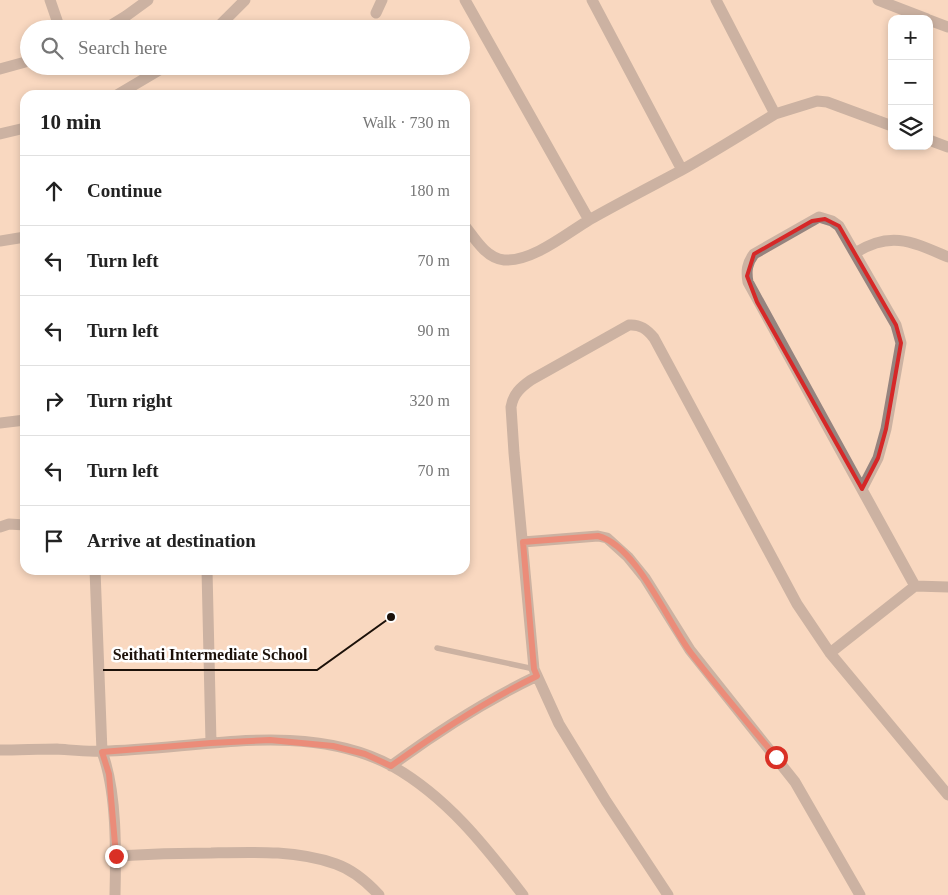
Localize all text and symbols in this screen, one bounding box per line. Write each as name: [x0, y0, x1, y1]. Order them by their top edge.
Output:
map controls: [888, 15, 933, 150]
button: +: [888, 15, 933, 60]
search box: [20, 20, 470, 75]
icon: search: [38, 34, 66, 62]
text: Search here: [78, 37, 167, 58]
button: −: [888, 60, 933, 105]
button: layers: [888, 105, 933, 150]
text: 10 min: [40, 110, 101, 134]
text: Walk · 730 m: [363, 114, 450, 131]
icon: ahead: [40, 177, 68, 205]
text: Continue: [87, 180, 162, 201]
text: 180 m: [410, 182, 450, 199]
icon: left: [40, 247, 68, 275]
text: Turn left: [87, 250, 159, 271]
text: 70 m: [418, 252, 450, 269]
icon: left: [40, 317, 68, 345]
text: Turn left: [87, 320, 159, 341]
text: 90 m: [418, 322, 450, 339]
icon: right: [40, 387, 68, 415]
text: Turn right: [87, 390, 172, 411]
text: 320 m: [410, 392, 450, 409]
icon: left: [40, 457, 68, 485]
text: Turn left: [87, 460, 159, 481]
text: 70 m: [418, 462, 450, 479]
icon: arrive: [40, 527, 68, 555]
text: Arrive at destination: [87, 530, 256, 551]
callout: Seithati Intermediate School: [103, 639, 317, 670]
text: Seithati Intermediate School: [113, 646, 308, 663]
route start: [765, 746, 788, 769]
route end: [105, 845, 128, 868]

